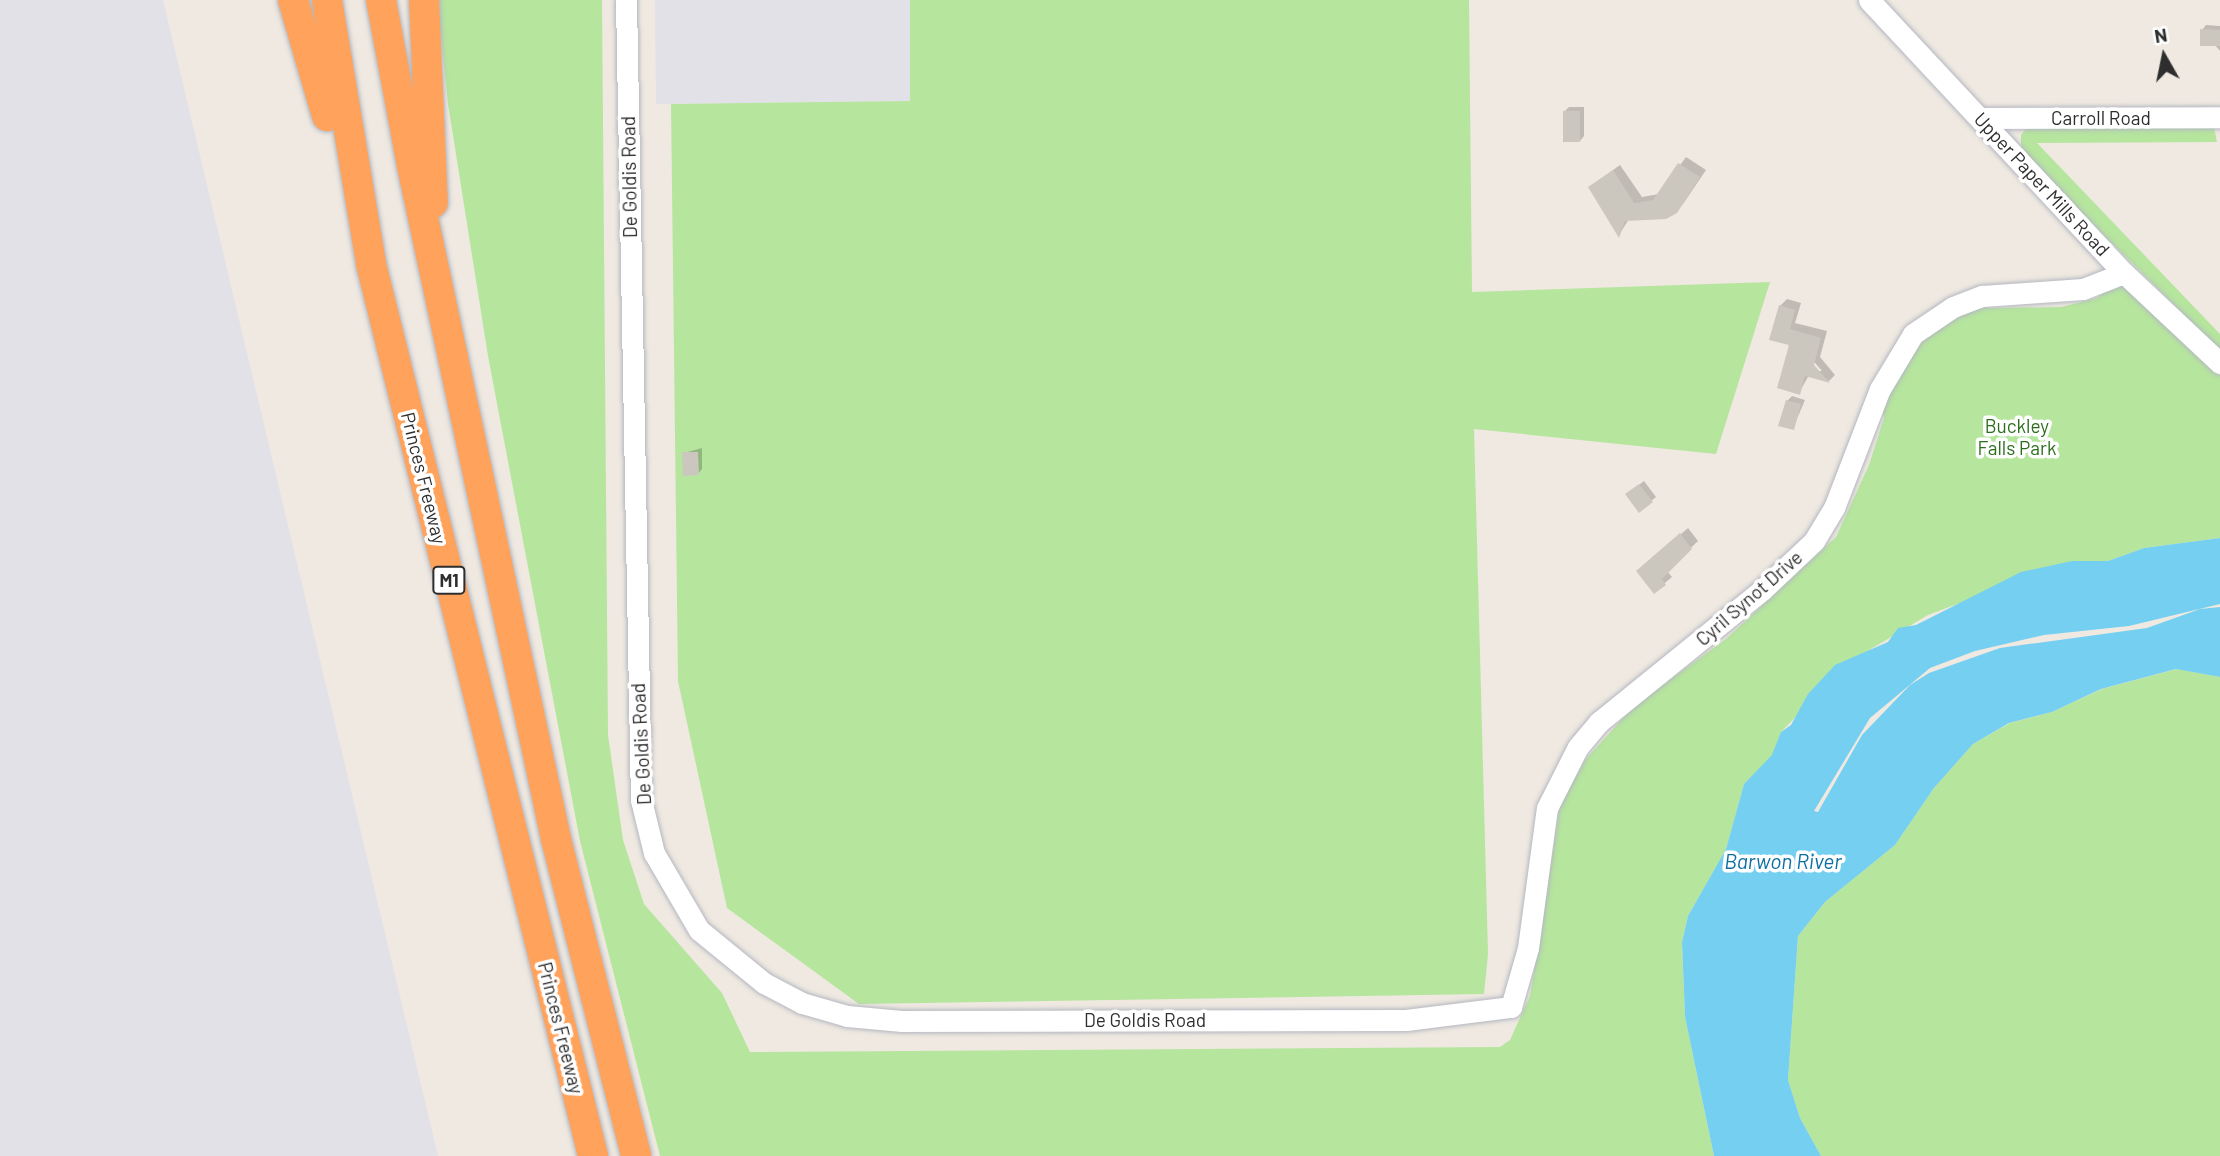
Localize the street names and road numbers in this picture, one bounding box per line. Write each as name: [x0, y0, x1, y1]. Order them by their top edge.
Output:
street label: Upper Paper Mills Road: [1969, 107, 2115, 261]
street label: Carroll Road: [2051, 107, 2151, 129]
street label: De Goldis Road: [617, 116, 641, 238]
street label: Princes Freeway: [397, 410, 451, 546]
street label: Cyril Synot Drive: [1691, 546, 1807, 650]
road number: M1: [432, 566, 466, 594]
street label: De Goldis Road: [626, 682, 656, 806]
street label: Princes Freeway: [534, 960, 588, 1096]
street label: De Goldis Road: [1084, 1009, 1206, 1031]

